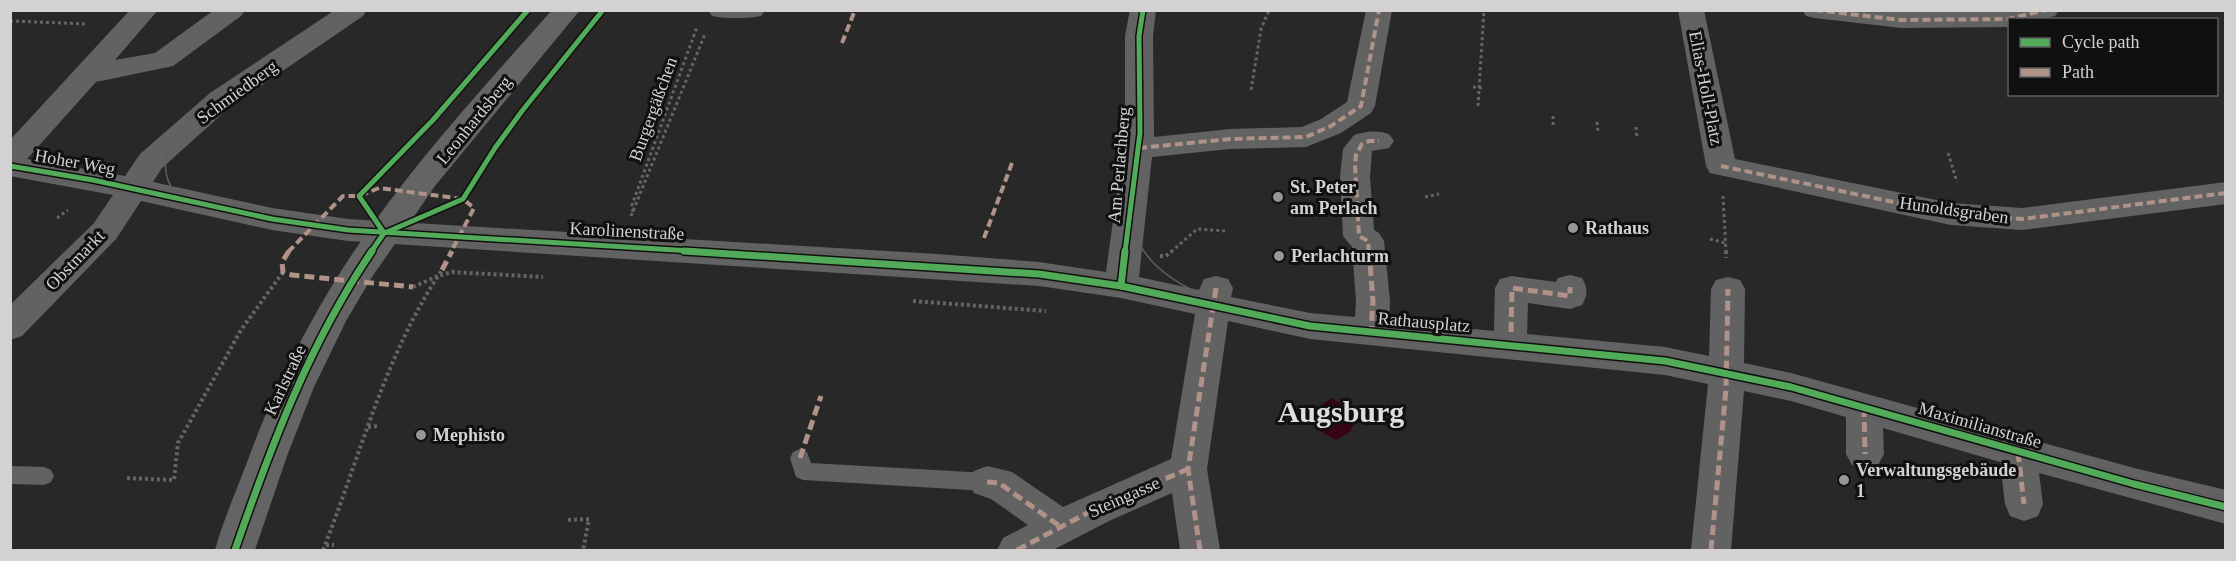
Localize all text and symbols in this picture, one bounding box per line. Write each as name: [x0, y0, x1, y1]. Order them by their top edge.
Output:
legend: [2008, 18, 2218, 96]
street label: Elias-Holl-Platz: [1685, 29, 1727, 147]
text: Cycle path: [2062, 32, 2139, 52]
street label: Burgergäßchen: [625, 54, 681, 164]
street label: Schmiedberg: [193, 56, 281, 128]
text: Path: [2062, 62, 2094, 82]
street label: Leonhardsberg: [432, 72, 516, 168]
street label: Am Perlachberg: [1104, 106, 1134, 224]
street label: Hoher Weg: [33, 145, 117, 179]
place label: St. Peter am Perlach: [1290, 177, 1377, 218]
marker: St. Peter am Perlach: [1271, 190, 1285, 204]
street label: Hunoldsgraben: [1898, 192, 2010, 228]
street label: Karolinenstraße: [569, 218, 685, 244]
place label: Rathaus: [1585, 218, 1649, 238]
marker: Rathaus: [1566, 221, 1580, 235]
street label: Obstmarkt: [41, 226, 109, 294]
place label: Perlachturm: [1291, 246, 1389, 266]
marker: Perlachturm: [1272, 249, 1286, 263]
street label: Rathausplatz: [1377, 308, 1471, 336]
street label: Karlstraße: [260, 342, 310, 418]
district label: Augsburg: [1278, 395, 1404, 428]
street label: Maximilianstraße: [1916, 398, 2044, 452]
place label: Mephisto: [433, 425, 505, 445]
marker: Mephisto: [414, 428, 428, 442]
place label: Verwaltungsgebäude 1: [1856, 460, 2016, 501]
street label: Steingasse: [1085, 472, 1163, 522]
marker: Verwaltungsgebäude 1: [1837, 473, 1851, 487]

